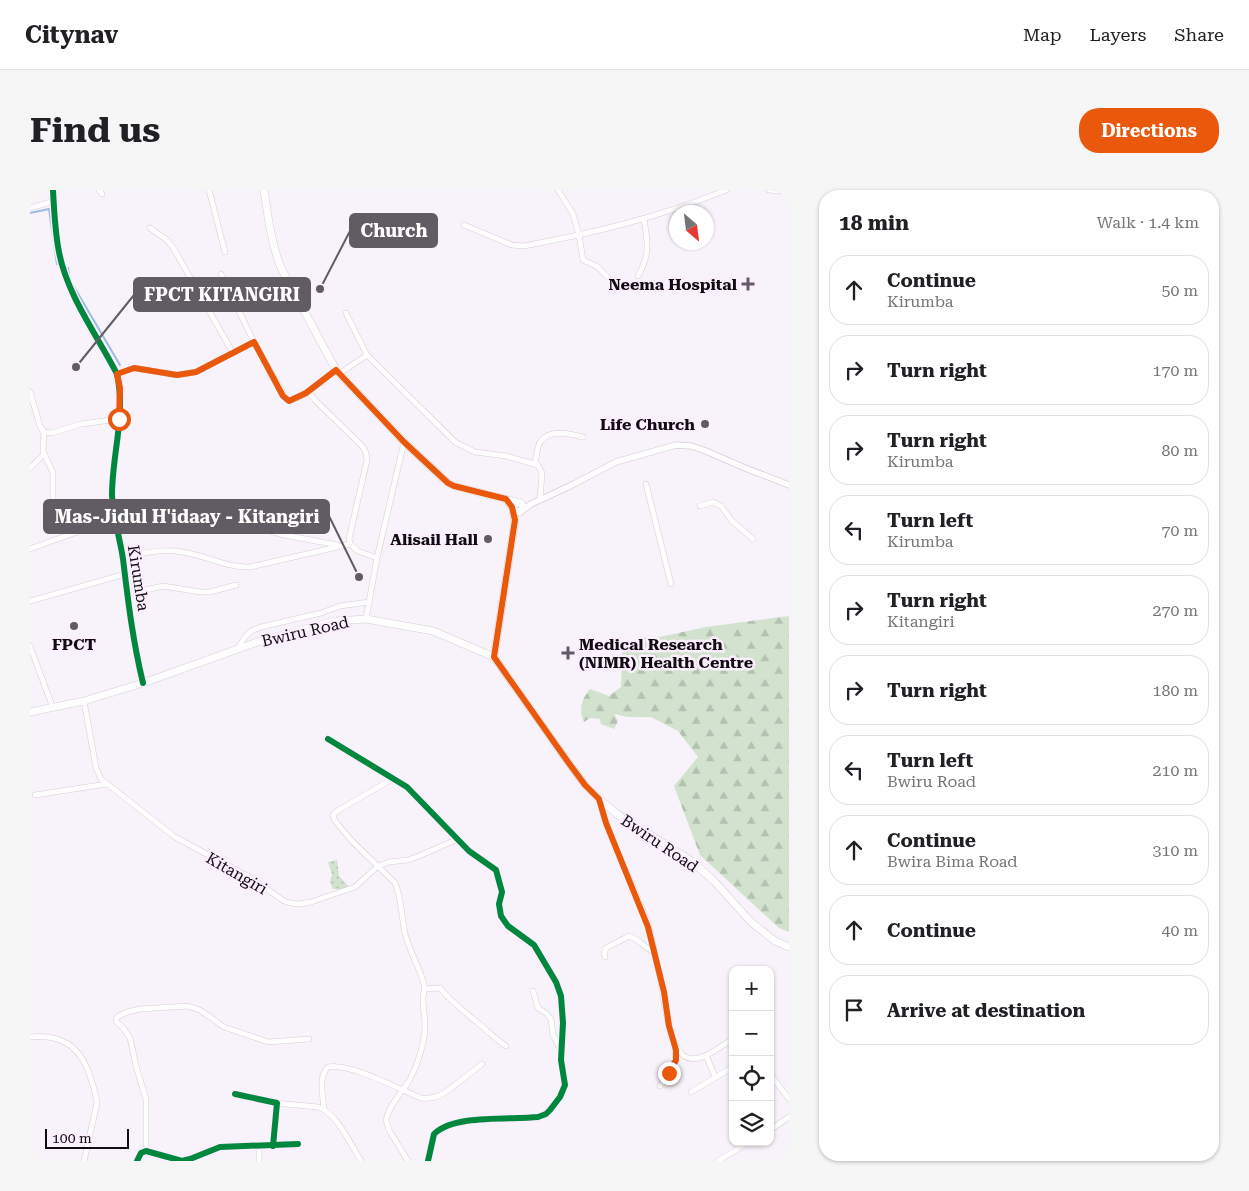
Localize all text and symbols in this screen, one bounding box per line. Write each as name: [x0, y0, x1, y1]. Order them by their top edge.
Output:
text: Citynav: [25, 21, 118, 49]
text: Map: [1023, 24, 1062, 45]
text: Layers: [1090, 24, 1146, 45]
text: Share: [1174, 24, 1224, 45]
button: Directions: [1079, 108, 1219, 153]
text: Find us: [30, 110, 160, 151]
north arrow: [669, 205, 714, 250]
text: 18 min: [839, 211, 909, 235]
text: Walk · 1.4 km: [1097, 213, 1199, 232]
callout: Church: [350, 214, 437, 247]
text: Church: [360, 220, 428, 241]
text: Continue: [887, 269, 976, 292]
place label: Neema Hospital: [608, 275, 738, 294]
icon: ahead: [840, 276, 868, 304]
marker: Neema Hospital: [741, 277, 755, 291]
callout: FPCT KITANGIRI: [134, 278, 310, 311]
text: 50 m: [1161, 281, 1198, 300]
text: FPCT KITANGIRI: [144, 284, 300, 305]
text: Kirumba: [887, 292, 954, 311]
icon: right: [840, 356, 868, 384]
text: Turn right: [887, 359, 987, 382]
text: 170 m: [1152, 361, 1198, 380]
route start: [108, 408, 131, 431]
place label: Life Church: [600, 415, 695, 434]
marker: Life Church: [699, 418, 711, 430]
text: Turn right: [887, 429, 987, 452]
icon: right: [840, 436, 868, 464]
text: 80 m: [1161, 441, 1198, 460]
text: Kirumba: [887, 452, 954, 471]
callout: Mas-Jidul H'idaay - Kitangiri: [44, 500, 329, 533]
text: Mas-Jidul H'idaay - Kitangiri: [55, 506, 319, 527]
text: Turn left: [887, 509, 973, 532]
icon: left: [840, 516, 868, 544]
text: 70 m: [1161, 521, 1198, 540]
place label: Alisail Hall: [390, 530, 479, 549]
text: Kirumba: [887, 532, 954, 551]
marker: Alisail Hall: [482, 533, 494, 545]
street label: Kirumba: [124, 544, 153, 613]
text: Turn right: [887, 589, 987, 612]
icon: right: [840, 596, 868, 624]
text: 270 m: [1152, 601, 1198, 620]
street label: Bwiru Road: [260, 612, 351, 651]
text: Kitangiri: [887, 612, 955, 631]
marker: FPCT: [68, 620, 80, 632]
place label: FPCT: [52, 635, 97, 654]
place label: Medical Research (NIMR) Health Centre: [579, 635, 753, 672]
marker: Medical Research (NIMR) Health Centre: [561, 646, 575, 660]
icon: right: [840, 676, 868, 704]
text: Turn right: [887, 679, 987, 702]
text: 180 m: [1152, 681, 1198, 700]
text: Turn left: [887, 749, 973, 772]
icon: left: [840, 756, 868, 784]
text: 210 m: [1152, 761, 1198, 780]
text: Bwiru Road: [887, 772, 976, 791]
street label: Bwiru Road: [618, 811, 702, 876]
text: Continue: [887, 829, 976, 852]
icon: ahead: [840, 836, 868, 864]
text: 310 m: [1152, 841, 1198, 860]
street label: Kitangiri: [203, 848, 271, 899]
text: Bwira Bima Road: [887, 852, 1018, 871]
icon: ahead: [840, 916, 868, 944]
text: Continue: [887, 919, 976, 942]
text: 40 m: [1161, 921, 1198, 940]
map controls: [729, 966, 774, 1146]
button: +: [729, 966, 774, 1011]
icon: arrive: [840, 996, 868, 1024]
text: Arrive at destination: [887, 999, 1085, 1022]
button: −: [729, 1011, 774, 1056]
button: locate: [729, 1056, 774, 1101]
route end: [658, 1062, 681, 1085]
button: layers: [729, 1101, 774, 1146]
scale bar: [45, 1126, 129, 1149]
text: 100 m: [52, 1130, 92, 1146]

